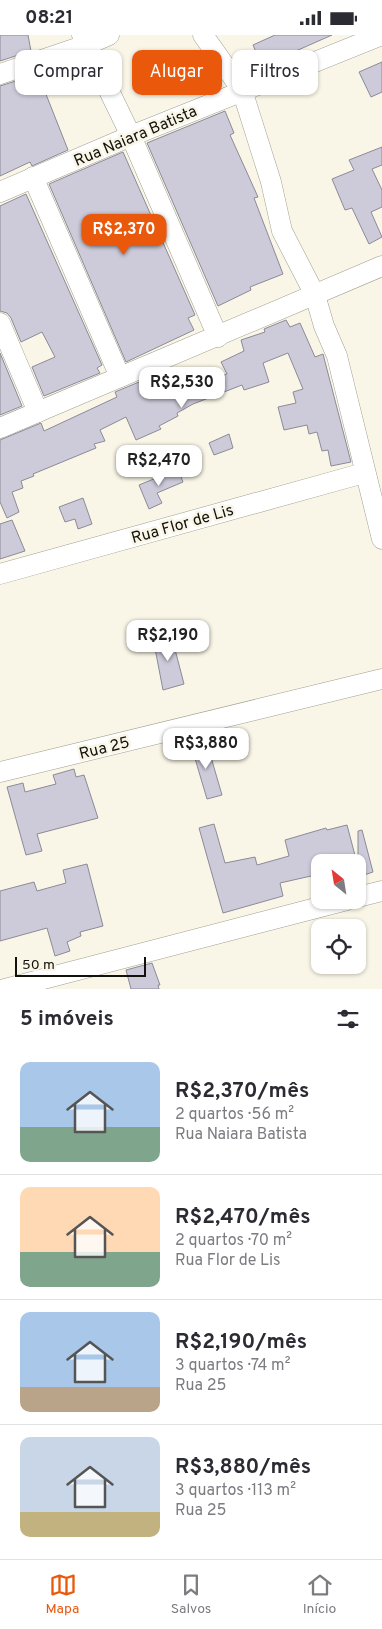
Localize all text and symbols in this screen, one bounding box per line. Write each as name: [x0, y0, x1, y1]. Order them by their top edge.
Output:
text: 08:21: [25, 6, 73, 30]
chip: Comprar: [15, 50, 122, 95]
chip: Alugar: [132, 50, 222, 95]
chip: Filtros: [232, 50, 318, 95]
street label: Rua Naiara Batista: [71, 102, 200, 172]
pin: R$2,370: [78, 213, 170, 256]
text: R$2,370: [93, 220, 155, 240]
pin: R$2,530: [136, 367, 228, 409]
text: R$2,530: [150, 373, 214, 393]
pin: R$2,470: [113, 445, 205, 487]
text: R$2,470: [127, 451, 191, 471]
street label: Rua Flor de Lis: [129, 501, 236, 549]
pin: R$2,190: [122, 619, 214, 662]
text: R$2,190: [137, 626, 199, 646]
pin: R$3,880: [160, 727, 252, 770]
street label: Rua 25: [77, 733, 132, 765]
text: R$3,880: [174, 734, 238, 754]
north arrow: [311, 854, 366, 909]
map controls: [311, 854, 366, 974]
button: locate: [311, 919, 366, 974]
scale bar: [15, 954, 146, 977]
text: 50 m: [22, 957, 55, 974]
icon: filters: [334, 1005, 362, 1033]
text: 5 imóveis: [20, 1006, 114, 1033]
text: R$2,370/mês: [175, 1078, 309, 1105]
icon: home: [60, 1082, 120, 1142]
text: 2 quartos · 56 m²: [175, 1105, 294, 1125]
text: Rua Naiara Batista: [175, 1125, 307, 1145]
text: R$2,470/mês: [175, 1204, 311, 1231]
icon: home: [60, 1207, 120, 1267]
text: 2 quartos · 70 m²: [175, 1231, 292, 1251]
text: Rua Flor de Lis: [175, 1251, 281, 1271]
text: R$2,190/mês: [175, 1329, 307, 1356]
icon: home: [60, 1332, 120, 1392]
text: 3 quartos · 74 m²: [175, 1356, 290, 1376]
text: Rua 25: [175, 1376, 226, 1396]
text: R$3,880/mês: [175, 1454, 311, 1481]
icon: home: [60, 1457, 120, 1517]
text: 3 quartos · 113 m²: [175, 1481, 296, 1501]
text: Rua 25: [175, 1501, 226, 1521]
tab: Mapa: [46, 1571, 79, 1618]
tab: Salvos: [171, 1571, 211, 1618]
tab: Início: [303, 1571, 336, 1618]

